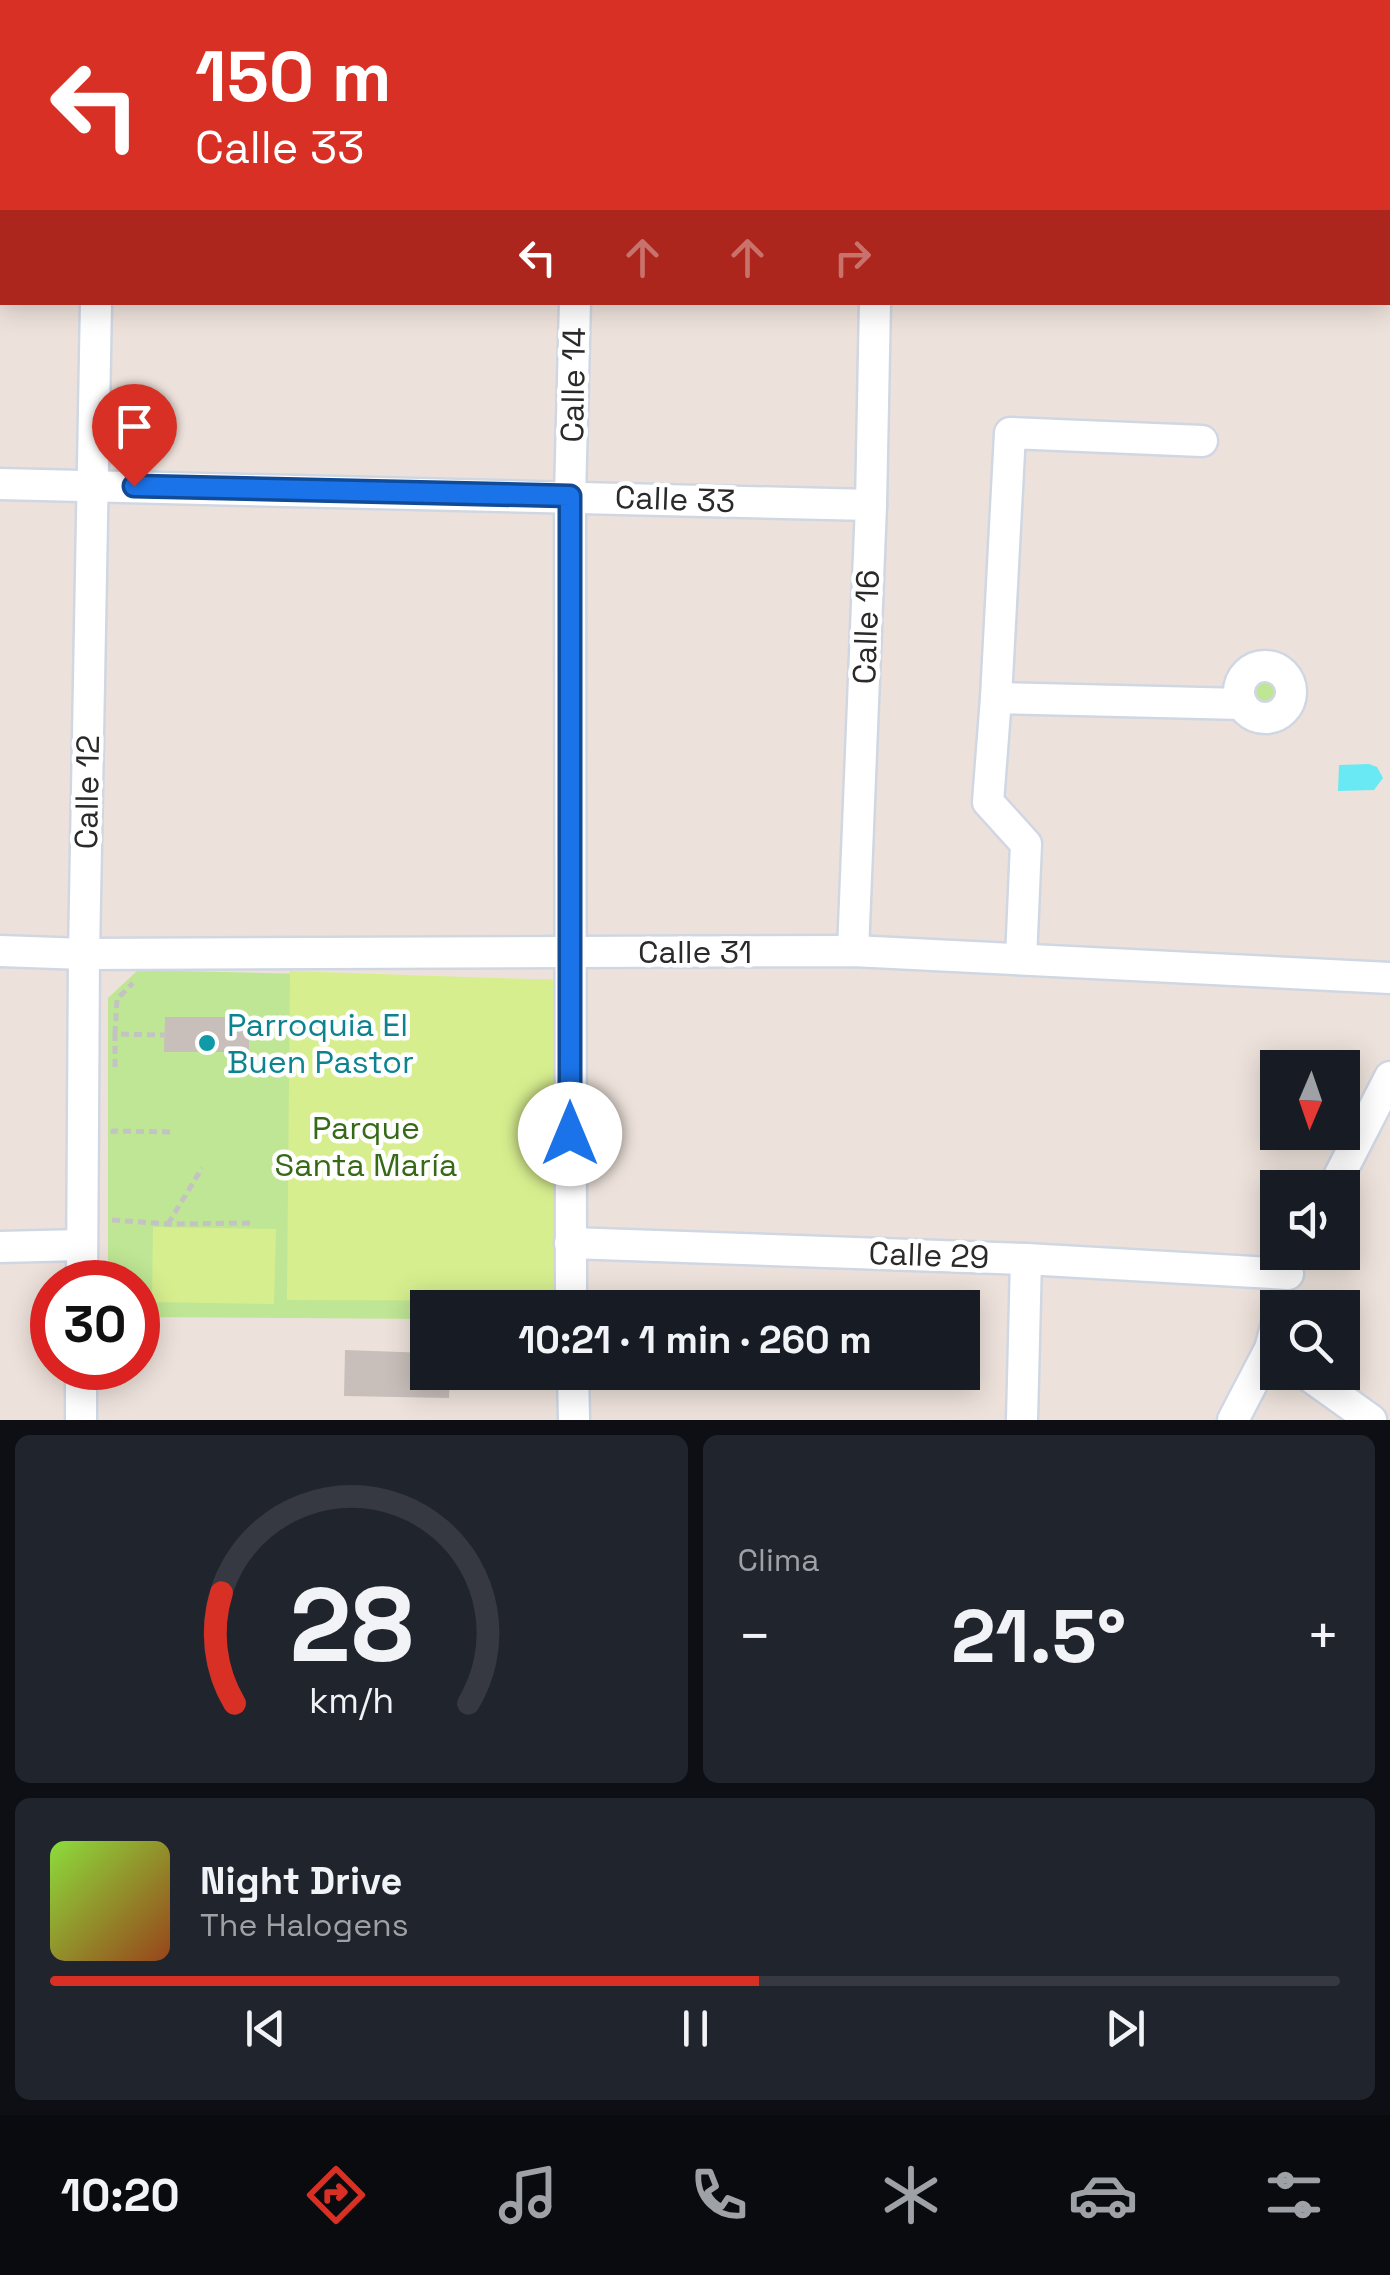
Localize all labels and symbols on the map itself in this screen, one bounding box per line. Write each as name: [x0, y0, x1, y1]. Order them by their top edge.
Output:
street label: Calle 14: [552, 327, 594, 443]
pin: [92, 384, 177, 487]
street label: Calle 33: [614, 477, 736, 521]
street label: Calle 16: [844, 569, 888, 685]
street label: Calle 12: [66, 734, 108, 850]
street label: Calle 31: [638, 932, 752, 972]
place label: Parroquia El Buen Pastor: [227, 1005, 414, 1082]
marker: Parroquia El Buen Pastor: [196, 1032, 218, 1054]
north arrow: [1260, 1050, 1360, 1150]
position arrow: [518, 1082, 622, 1186]
park label: Parque Santa María: [275, 1108, 457, 1185]
street label: Calle 29: [868, 1233, 990, 1277]
speed limit sign: 30: [30, 1260, 160, 1390]

